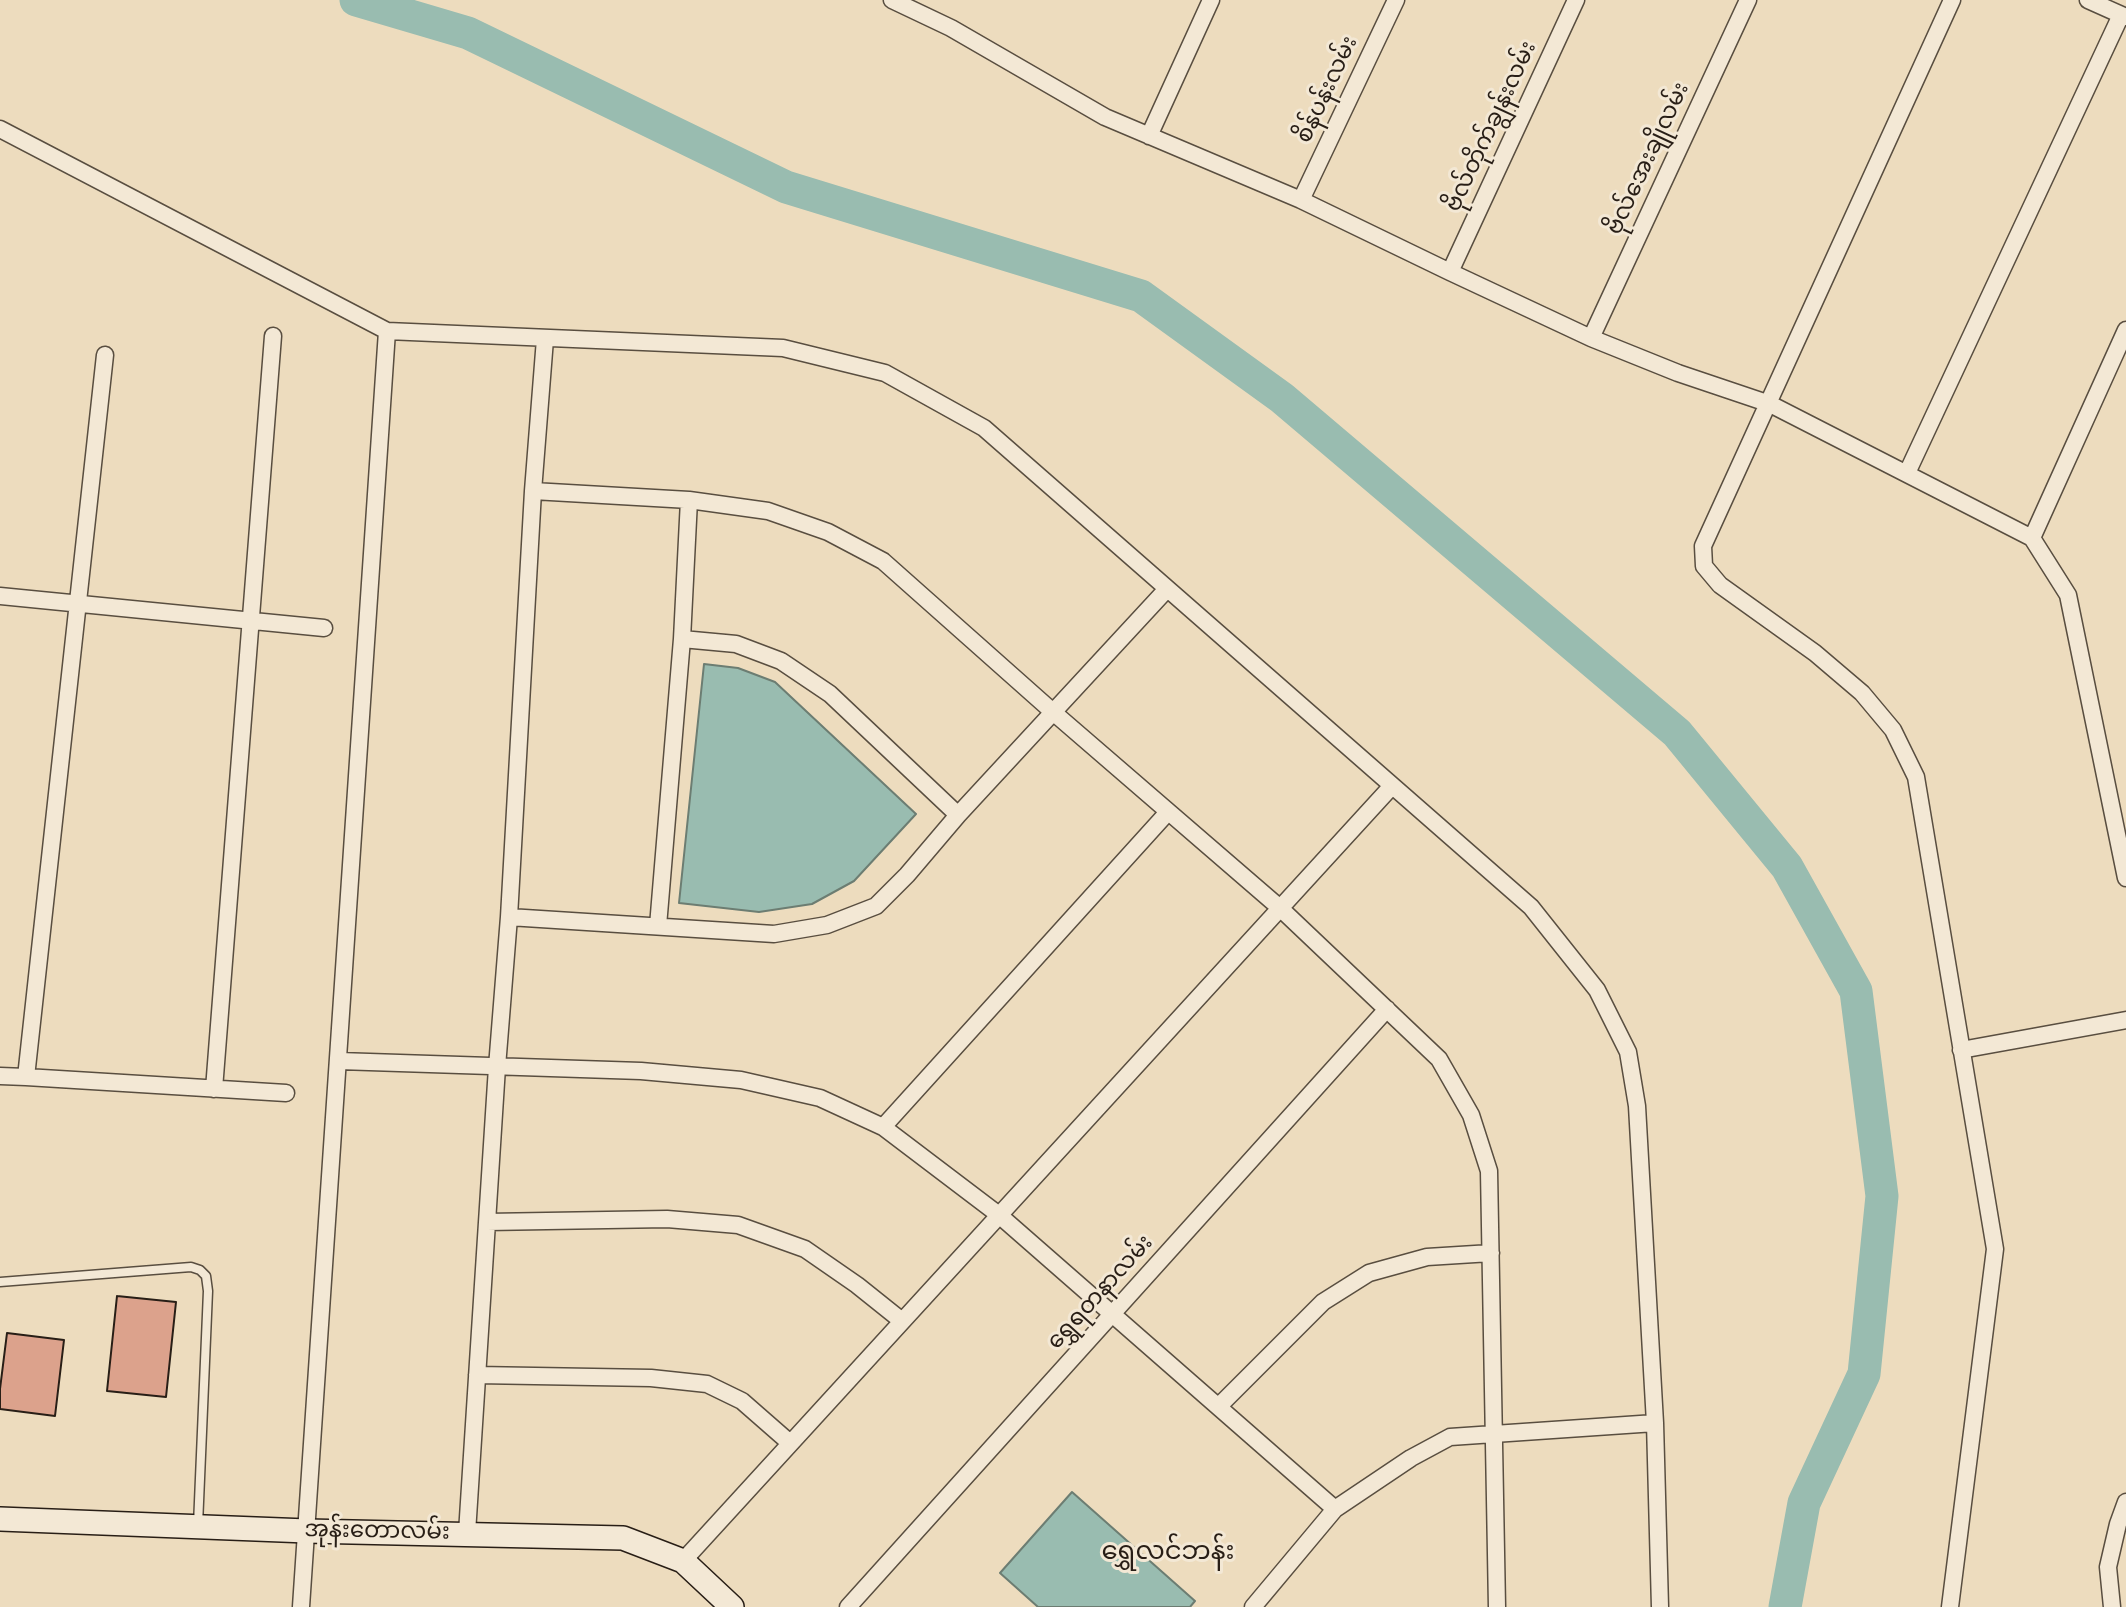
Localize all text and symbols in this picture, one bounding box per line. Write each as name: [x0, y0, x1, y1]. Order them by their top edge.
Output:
street label: စိန်ပန်းလမ်း: [1291, 32, 1365, 148]
street label: ဗိုလ်တိုက်ချွန်းလမ်း: [1440, 37, 1544, 217]
street label: ဗိုလ်အေးချိုလမ်း: [1602, 78, 1696, 240]
street label: ရွှေရတနာလမ်း: [1042, 1230, 1160, 1356]
street label: အုန်းတောလမ်း: [304, 1517, 450, 1547]
district label: ရွှေလင်ဘန်း: [1101, 1537, 1235, 1569]

